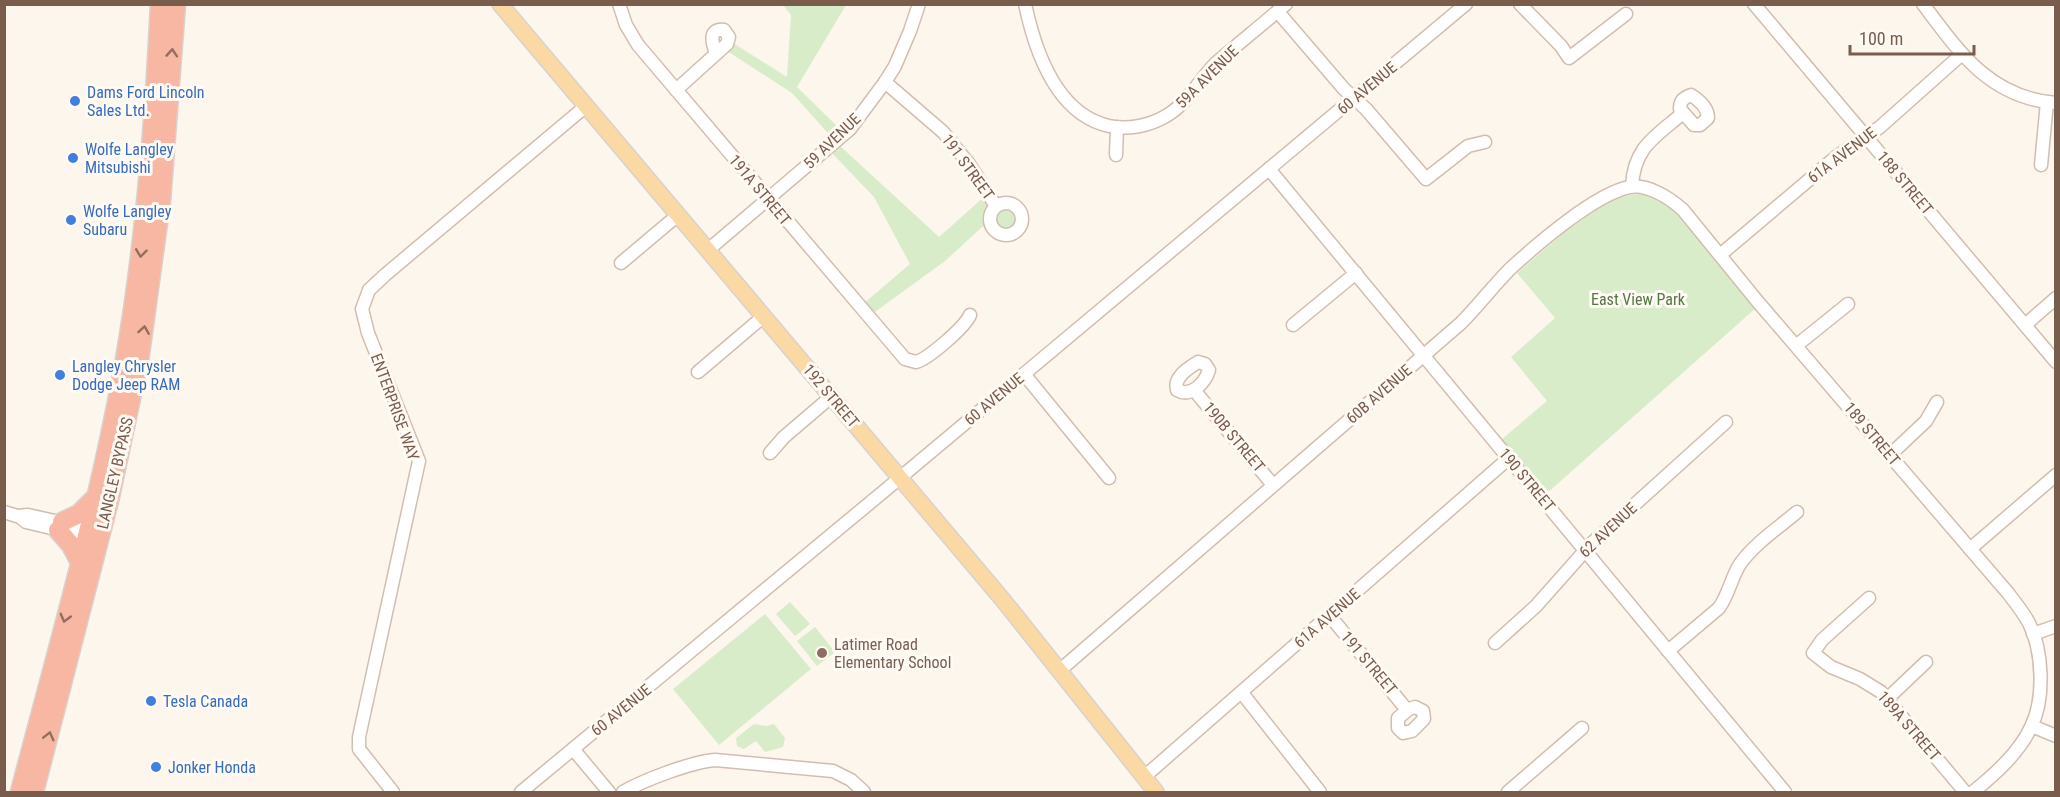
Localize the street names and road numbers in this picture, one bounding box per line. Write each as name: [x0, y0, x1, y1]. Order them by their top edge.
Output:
street label: 59A AVENUE: [1172, 42, 1242, 112]
street label: 60 AVENUE: [1333, 58, 1401, 118]
street label: 59 AVENUE: [800, 109, 864, 173]
street label: 61A AVENUE: [1804, 123, 1880, 187]
street label: 191 STREET: [938, 130, 998, 204]
street label: 188 STREET: [1873, 147, 1937, 219]
street label: 191A STREET: [725, 151, 795, 229]
street label: ENTERPRISE WAY: [367, 351, 423, 464]
street label: 192 STREET: [799, 360, 863, 432]
street label: 60B AVENUE: [1342, 360, 1416, 428]
street label: 60 AVENUE: [960, 369, 1028, 429]
street label: 190B STREET: [1199, 398, 1269, 476]
street label: 189 STREET: [1840, 398, 1904, 470]
street label: LANGLEY BYPASS: [93, 415, 137, 531]
street label: 190 STREET: [1495, 444, 1559, 516]
street label: 62 AVENUE: [1575, 499, 1641, 561]
street label: 61A AVENUE: [1290, 584, 1364, 652]
street label: 191 STREET: [1337, 627, 1401, 699]
street label: 60 AVENUE: [587, 680, 655, 740]
street label: 189A STREET: [1874, 687, 1944, 765]

